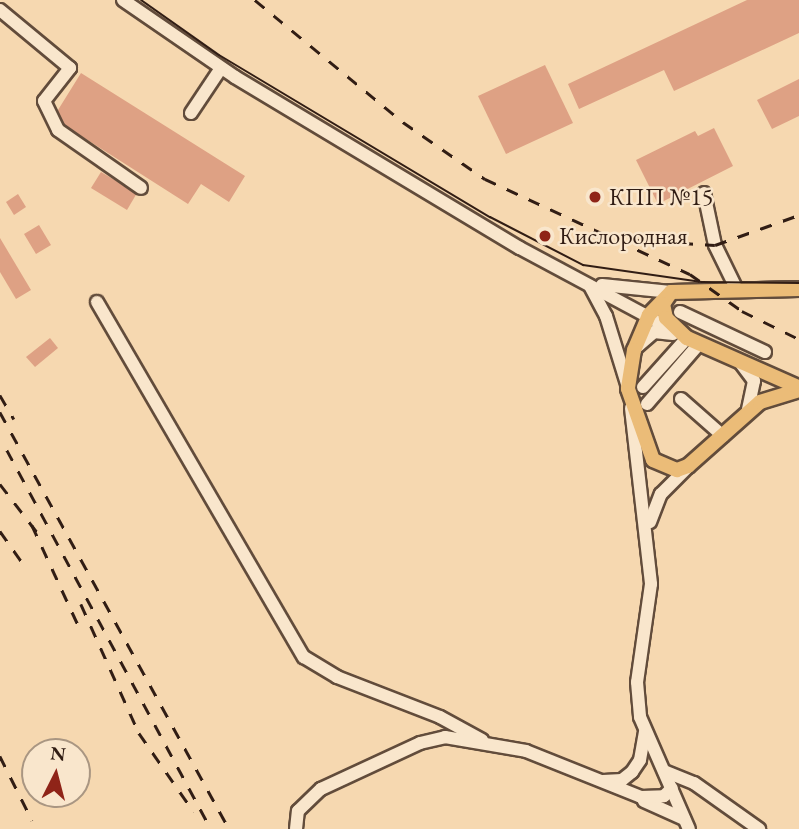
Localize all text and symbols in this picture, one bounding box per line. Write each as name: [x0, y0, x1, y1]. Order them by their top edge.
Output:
place label: КПП №15: [609, 183, 713, 211]
marker: КПП №15: [587, 189, 603, 205]
place label: Кислородная: [559, 222, 688, 250]
marker: Кислородная: [537, 228, 553, 244]
north arrow: [21, 738, 91, 808]
text: N: [49, 740, 67, 767]

